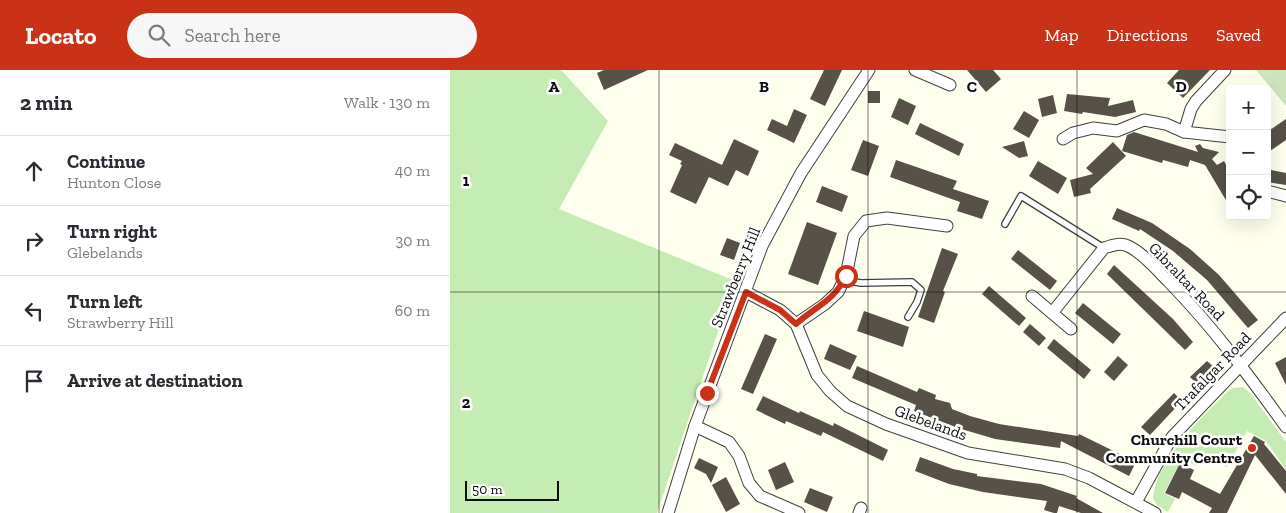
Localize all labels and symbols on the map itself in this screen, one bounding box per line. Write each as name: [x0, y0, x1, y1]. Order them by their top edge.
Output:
text: A: [549, 77, 560, 96]
text: B: [759, 77, 769, 96]
text: C: [967, 77, 977, 96]
text: D: [1175, 77, 1187, 96]
text: 1: [463, 171, 470, 190]
street label: Strawberry Hill: [707, 224, 764, 330]
street label: Gibraltar Road: [1145, 238, 1229, 324]
route start: [835, 265, 858, 288]
street label: Trafalgar Road: [1170, 328, 1255, 415]
route end: [696, 382, 719, 405]
text: 2: [462, 393, 471, 412]
street label: Glebelands: [892, 401, 970, 444]
place label: Churchill Court Community Centre: [1106, 430, 1243, 467]
marker: Churchill Court Community Centre: [1246, 442, 1258, 454]
scale bar: [465, 478, 559, 501]

